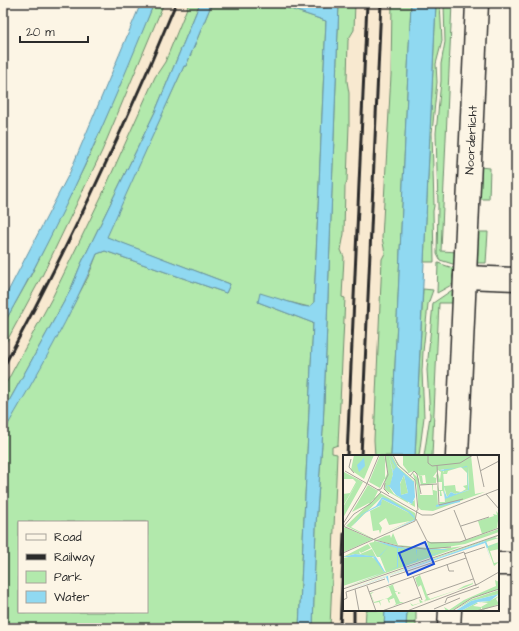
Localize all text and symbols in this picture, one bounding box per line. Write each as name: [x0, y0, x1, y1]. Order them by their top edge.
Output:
scale bar: [20, 18, 88, 44]
text: 20 m: [26, 24, 55, 41]
street label: Noorderlicht: [461, 105, 482, 175]
inset map: [343, 455, 499, 611]
legend: [18, 521, 148, 613]
text: Road: [54, 529, 82, 546]
text: Railway: [54, 549, 95, 567]
text: Park: [54, 569, 82, 586]
text: Water: [54, 589, 90, 606]

